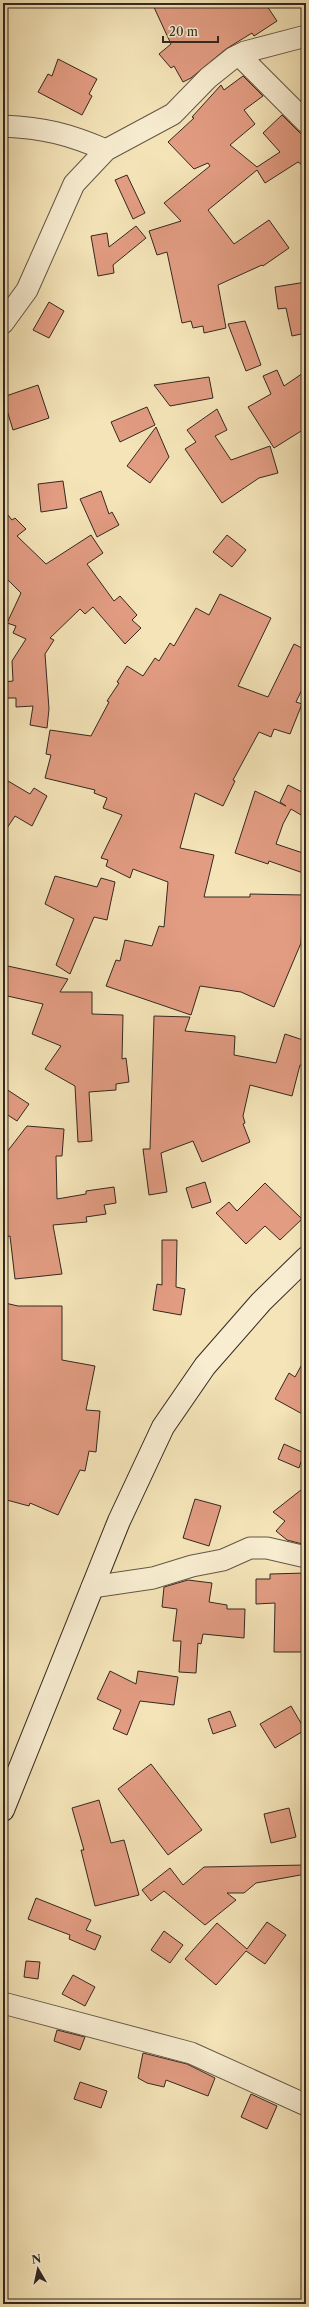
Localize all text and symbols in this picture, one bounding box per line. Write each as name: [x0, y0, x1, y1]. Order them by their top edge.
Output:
scale bar: [163, 18, 218, 44]
text: 20 m: [169, 24, 198, 39]
north arrow: [18, 2249, 58, 2289]
text: N: [31, 2251, 43, 2267]

